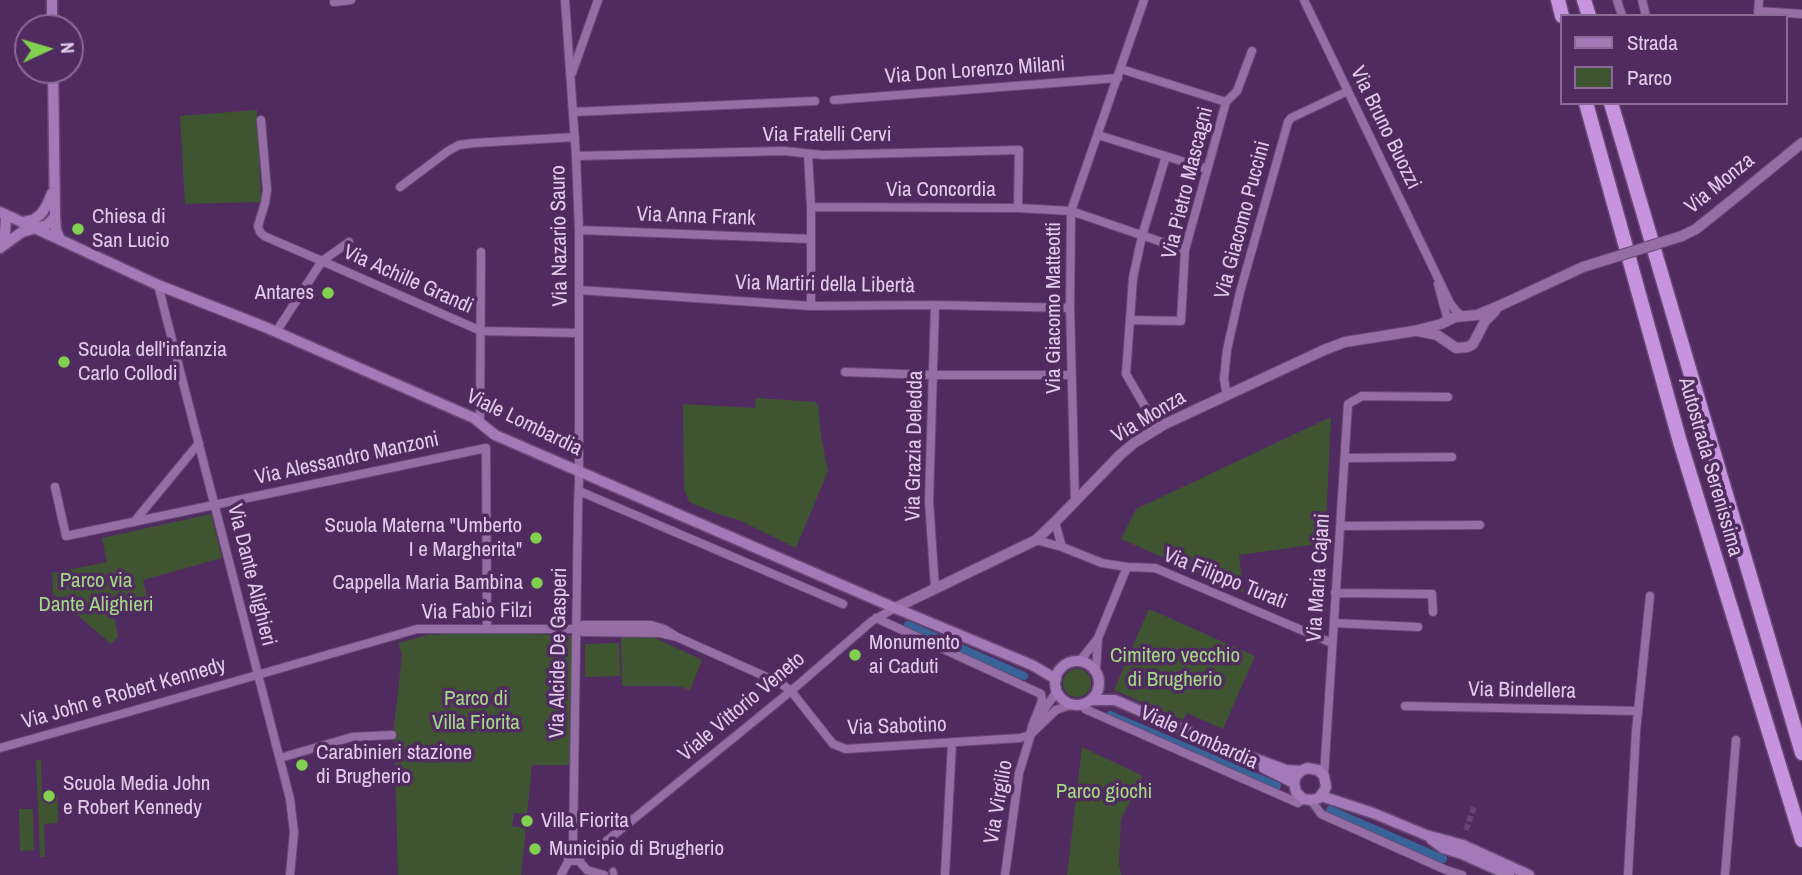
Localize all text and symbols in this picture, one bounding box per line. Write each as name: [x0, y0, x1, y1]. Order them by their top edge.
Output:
north arrow: [14, 14, 84, 84]
legend: [1560, 14, 1788, 105]
text: Strada: [1627, 28, 1678, 57]
text: N: [55, 41, 81, 54]
street label: Via Don Lorenzo Milani: [884, 52, 1066, 90]
street label: Via Bruno Buozzi: [1344, 62, 1426, 194]
text: Parco: [1627, 63, 1672, 92]
street label: Via Pietro Mascagni: [1157, 104, 1219, 262]
street label: Via Fratelli Cervi: [763, 122, 891, 148]
street label: Via Giacomo Puccini: [1210, 138, 1276, 302]
street label: Via Monza: [1680, 148, 1760, 220]
street label: Via Nazario Sauro: [546, 165, 574, 307]
street label: Via Concordia: [886, 177, 996, 203]
street label: Via Anna Frank: [636, 202, 756, 232]
place label: Chiesa di San Lucio: [92, 204, 170, 254]
marker: Chiesa di San Lucio: [70, 221, 86, 237]
street label: Via Giacomo Matteotti: [1041, 222, 1067, 394]
street label: Via Achille Grandi: [339, 240, 477, 320]
street label: Via Martiri della Libertà: [735, 271, 915, 299]
place label: Antares: [255, 280, 314, 306]
marker: Antares: [320, 285, 336, 301]
place label: Scuola dell'infanzia Carlo Collodi: [78, 337, 227, 387]
marker: Scuola dell'infanzia Carlo Collodi: [56, 354, 72, 370]
street label: Via Grazia Deledda: [901, 370, 929, 522]
street label: Autostrada Serenissima: [1672, 375, 1748, 559]
street label: Viale Lombardia: [462, 384, 586, 462]
street label: Via Monza: [1107, 385, 1191, 449]
street label: Via Alessandro Manzoni: [253, 427, 441, 491]
street label: Via Dante Alighieri: [221, 502, 281, 648]
place label: Scuola Materna "Umberto I e Margherita": [324, 513, 522, 563]
street label: Via Maria Cajani: [1302, 513, 1336, 643]
marker: Scuola Materna "Umberto I e Margherita": [528, 530, 544, 546]
street label: Via Filippo Turati: [1159, 543, 1291, 615]
street label: Via Alcide De Gasperi: [545, 567, 573, 739]
park label: Parco via Dante Alighieri: [39, 568, 153, 618]
place label: Cappella Maria Bambina: [333, 570, 523, 596]
marker: Cappella Maria Bambina: [529, 575, 545, 591]
street label: Via Fabio Filzi: [421, 598, 533, 626]
place label: Monumento ai Caduti: [869, 630, 960, 680]
park label: Cimitero vecchio di Brugherio: [1110, 643, 1240, 693]
street label: Viale Vittorio Veneto: [674, 647, 810, 767]
marker: Monumento ai Caduti: [847, 647, 863, 663]
street label: Via John e Robert Kennedy: [19, 653, 229, 735]
street label: Via Bindellera: [1468, 677, 1576, 705]
park label: Parco di Villa Fiorita: [432, 686, 520, 736]
street label: Viale Lombardia: [1136, 701, 1262, 775]
street label: Via Sabotino: [847, 713, 947, 741]
place label: Carabinieri stazione di Brugherio: [316, 740, 472, 790]
marker: Carabinieri stazione di Brugherio: [294, 757, 310, 773]
street label: Via Virgilio: [979, 758, 1019, 846]
place label: Scuola Media John e Robert Kennedy: [63, 771, 210, 821]
park label: Parco giochi: [1056, 779, 1152, 805]
marker: Scuola Media John e Robert Kennedy: [41, 788, 57, 804]
place label: Villa Fiorita: [541, 808, 629, 834]
marker: Villa Fiorita: [519, 813, 535, 829]
place label: Municipio di Brugherio: [549, 836, 724, 862]
marker: Municipio di Brugherio: [527, 841, 543, 857]

